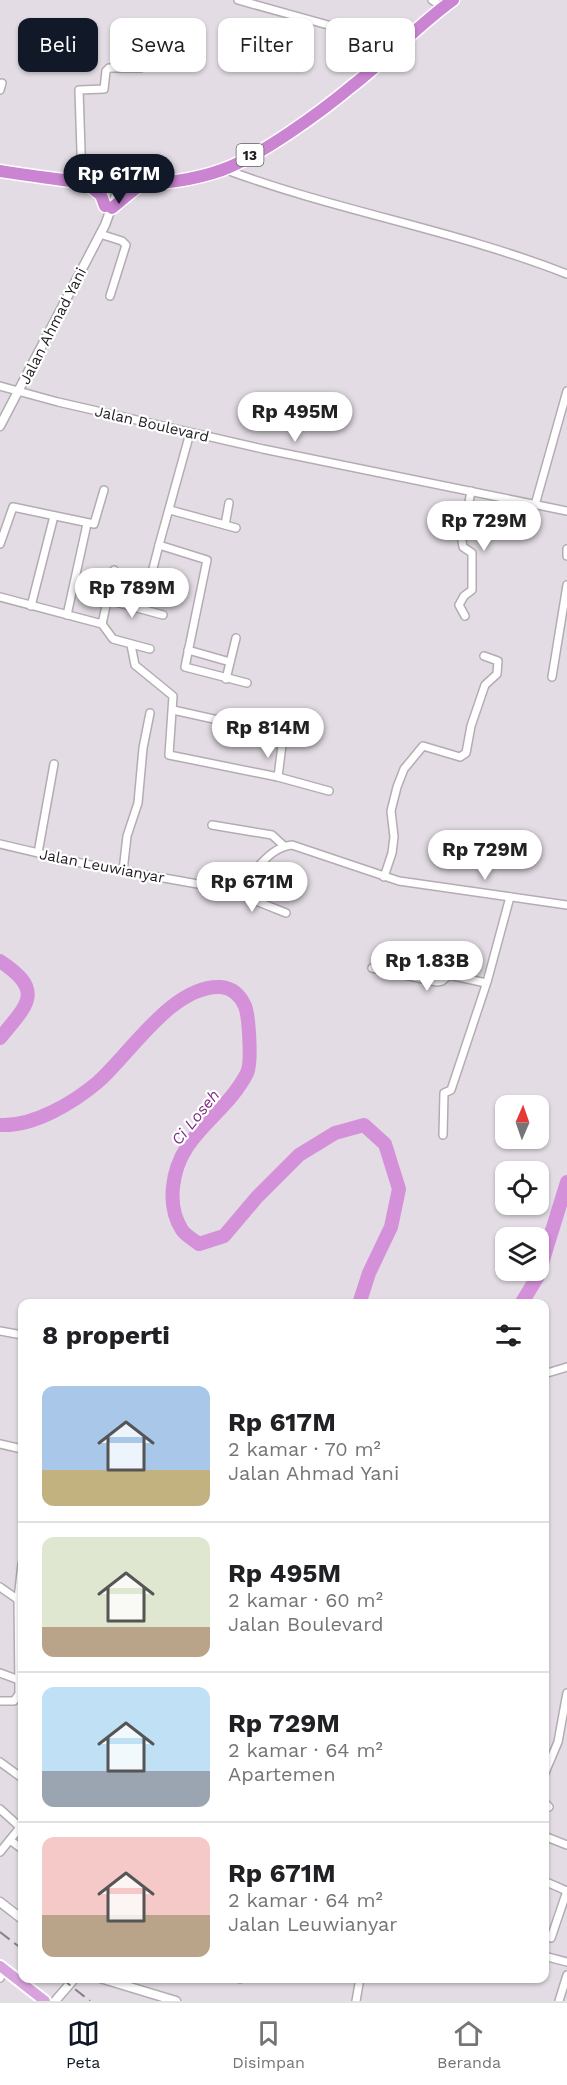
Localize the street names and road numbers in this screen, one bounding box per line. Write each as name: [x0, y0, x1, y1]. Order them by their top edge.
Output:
road number: 13: [236, 144, 264, 166]
street label: Jalan Ahmad Yani: [16, 265, 90, 387]
street label: Jalan Boulevard: [93, 402, 211, 446]
street label: Jalan Leuwianyar: [38, 845, 166, 887]

